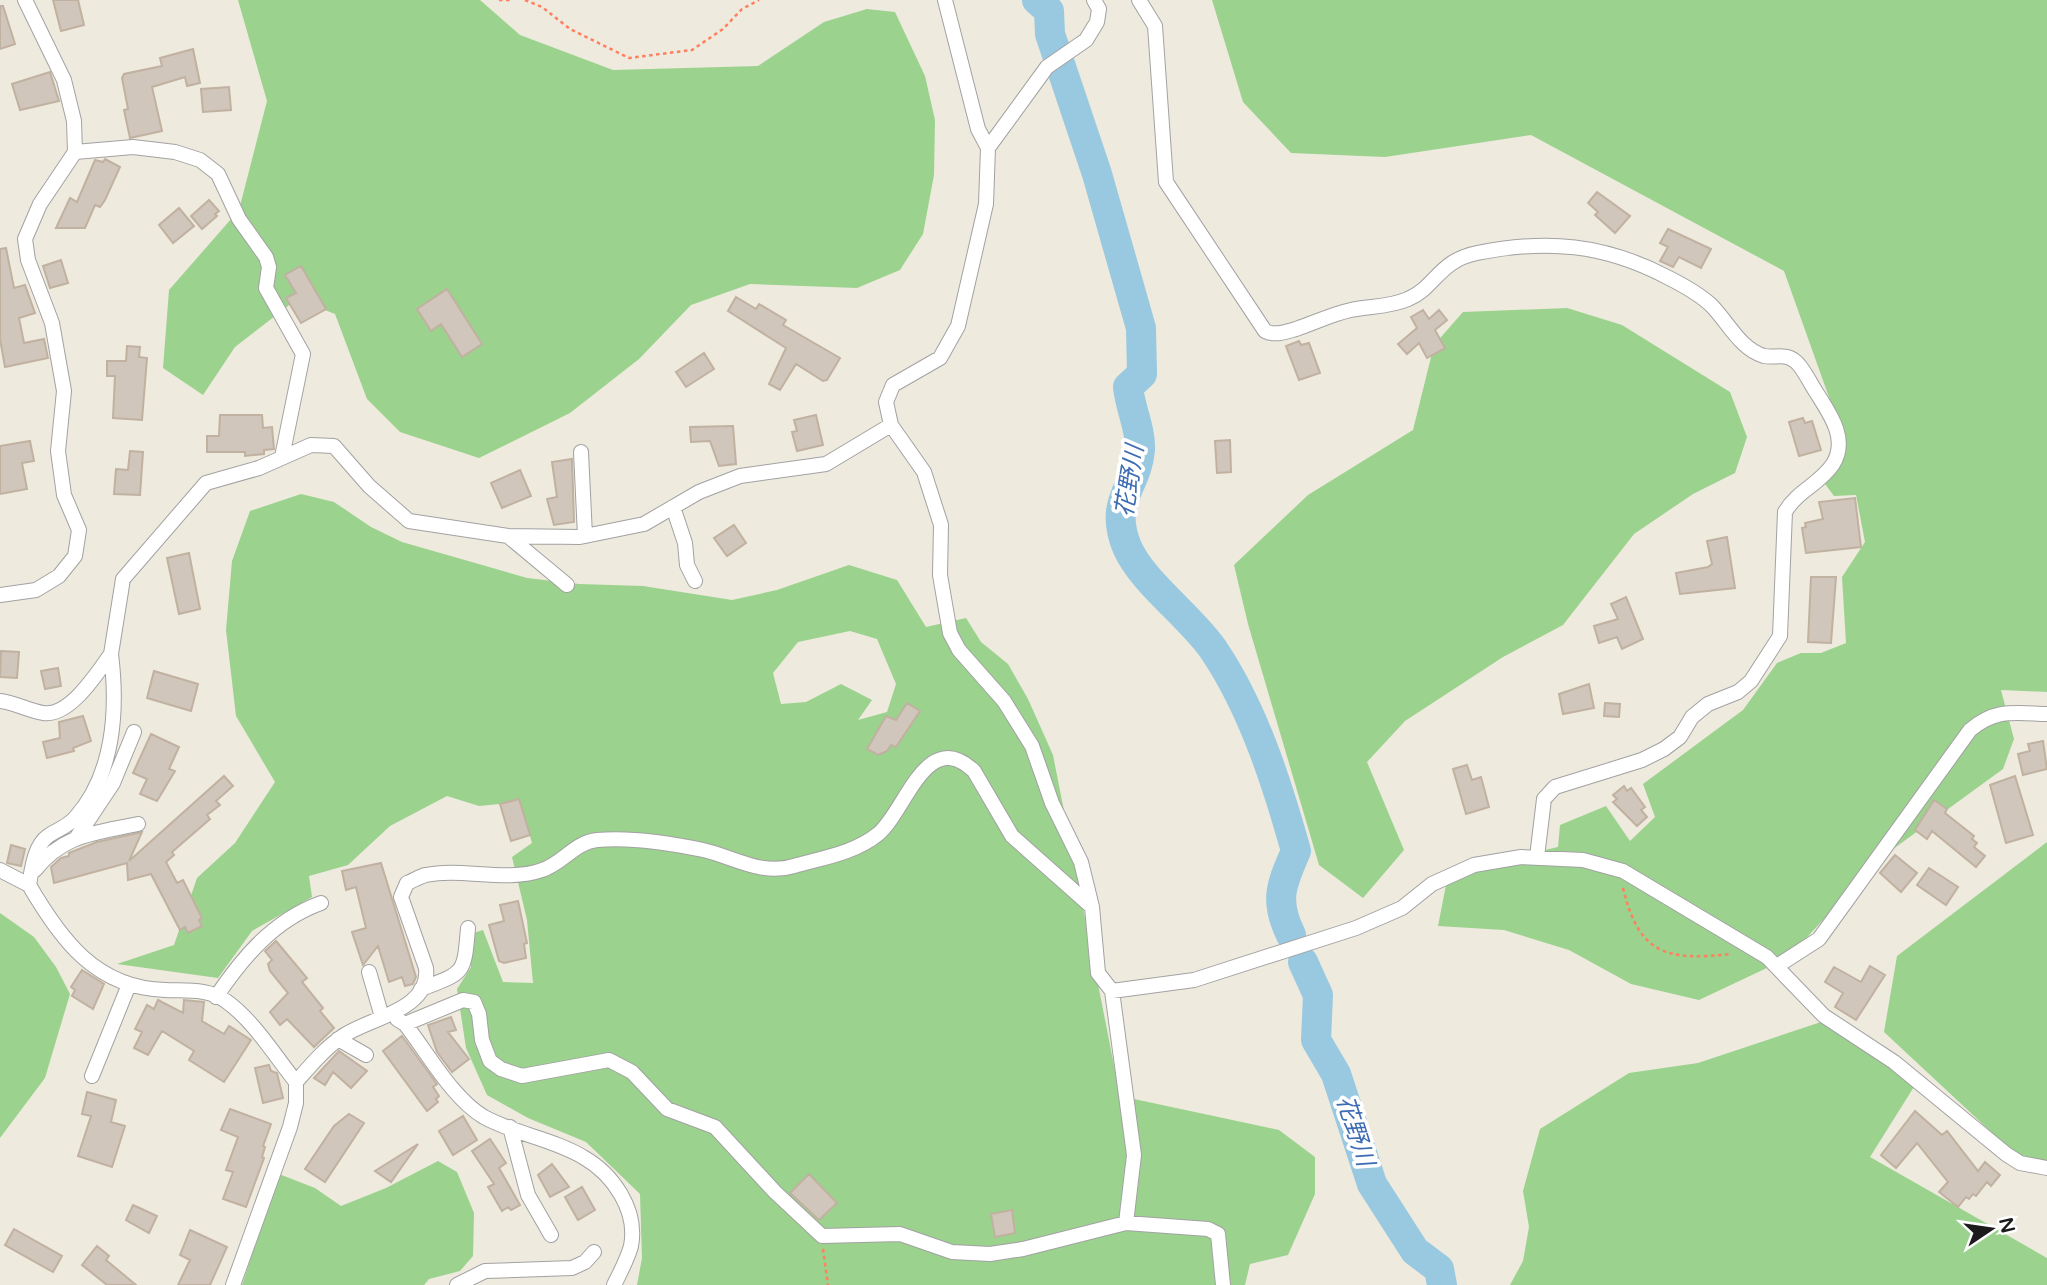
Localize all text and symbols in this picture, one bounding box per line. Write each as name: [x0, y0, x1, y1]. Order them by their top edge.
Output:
water label: 花野川: [1110, 440, 1150, 519]
water label: 花野川: [1330, 1092, 1381, 1173]
north arrow: [1956, 1194, 2026, 1264]
text: N: [1994, 1215, 2019, 1235]

